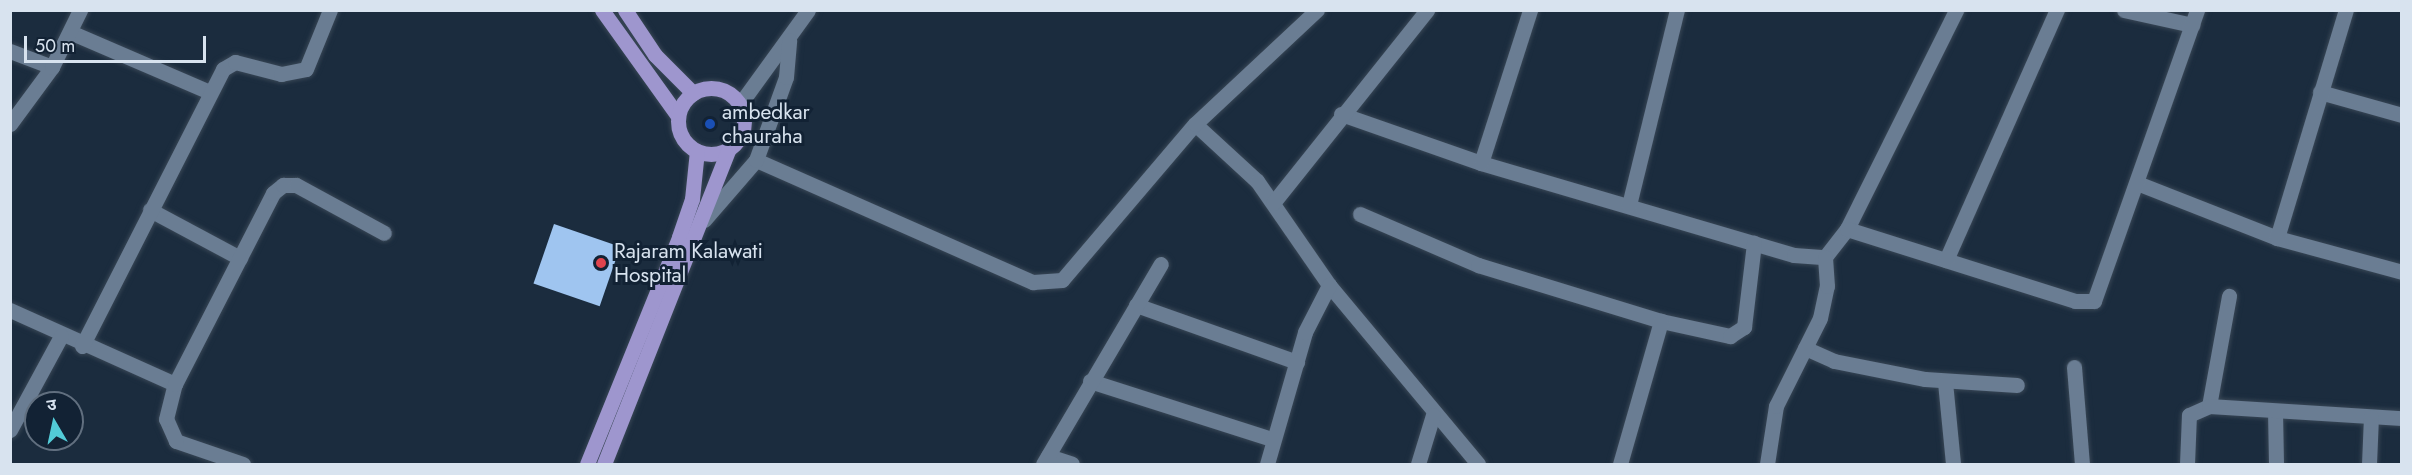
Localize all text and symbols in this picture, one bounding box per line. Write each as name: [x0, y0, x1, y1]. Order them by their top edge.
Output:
scale bar: [27, 24, 208, 62]
text: 50 m: [35, 33, 75, 59]
place label: ambedkar chauraha: [722, 99, 810, 149]
marker: ambedkar chauraha: [703, 117, 717, 131]
place label: Rajaram Kalawati Hospital: [614, 238, 763, 288]
marker: Rajaram Kalawati Hospital: [592, 254, 610, 272]
north arrow: [24, 391, 84, 451]
text: उ: [45, 393, 58, 417]

